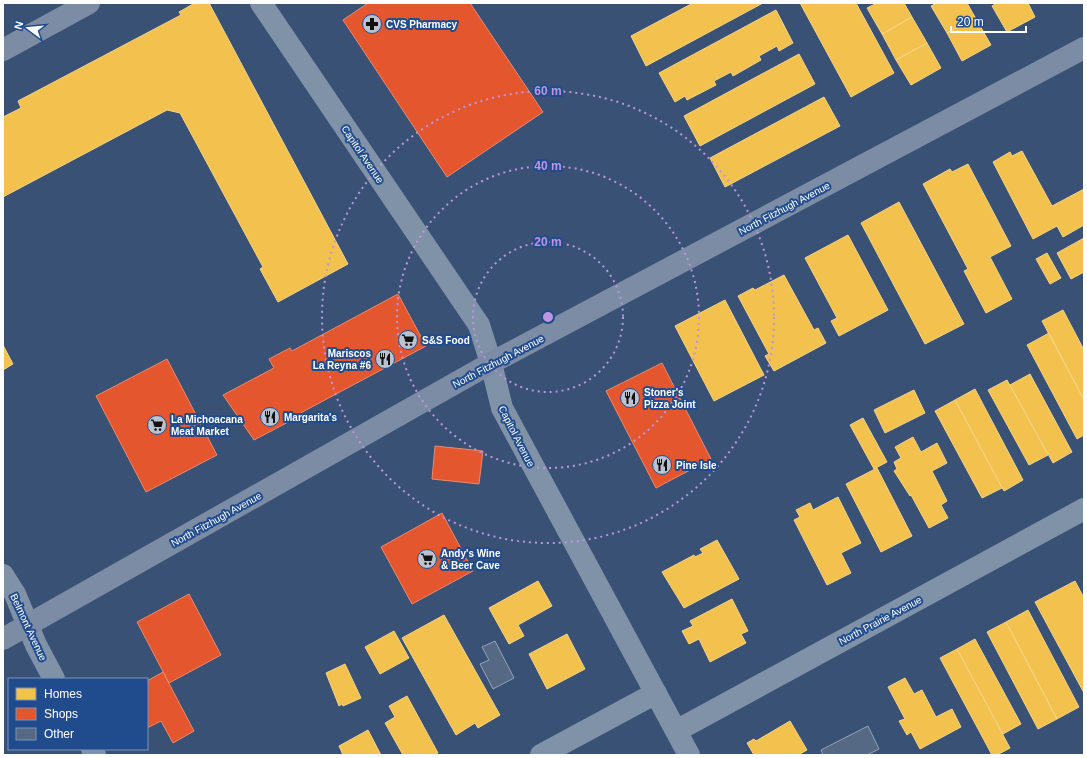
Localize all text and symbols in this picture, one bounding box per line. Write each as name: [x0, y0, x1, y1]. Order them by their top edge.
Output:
north arrow: [8, 8, 48, 48]
scale bar: [951, 8, 1026, 34]
pharmacy icon: CVS Pharmacy: [361, 13, 383, 35]
text: 20 m: [957, 15, 984, 29]
place label: CVS Pharmacy: [386, 19, 458, 30]
text: N: [12, 20, 25, 31]
text: 60 m: [534, 84, 562, 98]
street label: Capitol Avenue: [339, 123, 386, 186]
text: 40 m: [534, 159, 562, 173]
street label: North Fitzhugh Avenue: [737, 180, 832, 237]
text: 20 m: [534, 235, 562, 249]
centre of rings: [541, 310, 555, 324]
supermarket icon: S&S Food: [397, 329, 419, 351]
street label: North Fitzhugh Avenue: [451, 333, 546, 390]
place label: S&S Food: [422, 335, 470, 346]
place label: Mariscos La Reyna #6: [313, 348, 371, 371]
restaurant icon: Mariscos La Reyna #6: [374, 348, 396, 370]
restaurant icon: Stoner's Pizza Joint: [619, 387, 641, 409]
place label: Stoner's Pizza Joint: [644, 387, 696, 410]
street label: Capitol Avenue: [496, 404, 537, 469]
restaurant icon: Margarita's: [259, 406, 281, 428]
place label: Margarita's: [284, 412, 337, 423]
supermarket icon: La Michoacana Meat Market: [146, 414, 168, 436]
place label: La Michoacana Meat Market: [171, 414, 243, 437]
restaurant icon: Pine Isle: [651, 454, 673, 476]
place label: Pine Isle: [676, 460, 717, 471]
street label: North Fitzhugh Avenue: [169, 490, 264, 549]
supermarket icon: Andy's Wine & Beer Cave: [416, 548, 438, 570]
place label: Andy's Wine & Beer Cave: [441, 548, 501, 571]
street label: Belmont Avenue: [8, 592, 49, 663]
street label: North Prairie Avenue: [837, 594, 924, 647]
legend: [8, 678, 148, 750]
text: Homes: [44, 687, 82, 701]
text: Shops: [44, 707, 78, 721]
text: Other: [44, 727, 74, 741]

